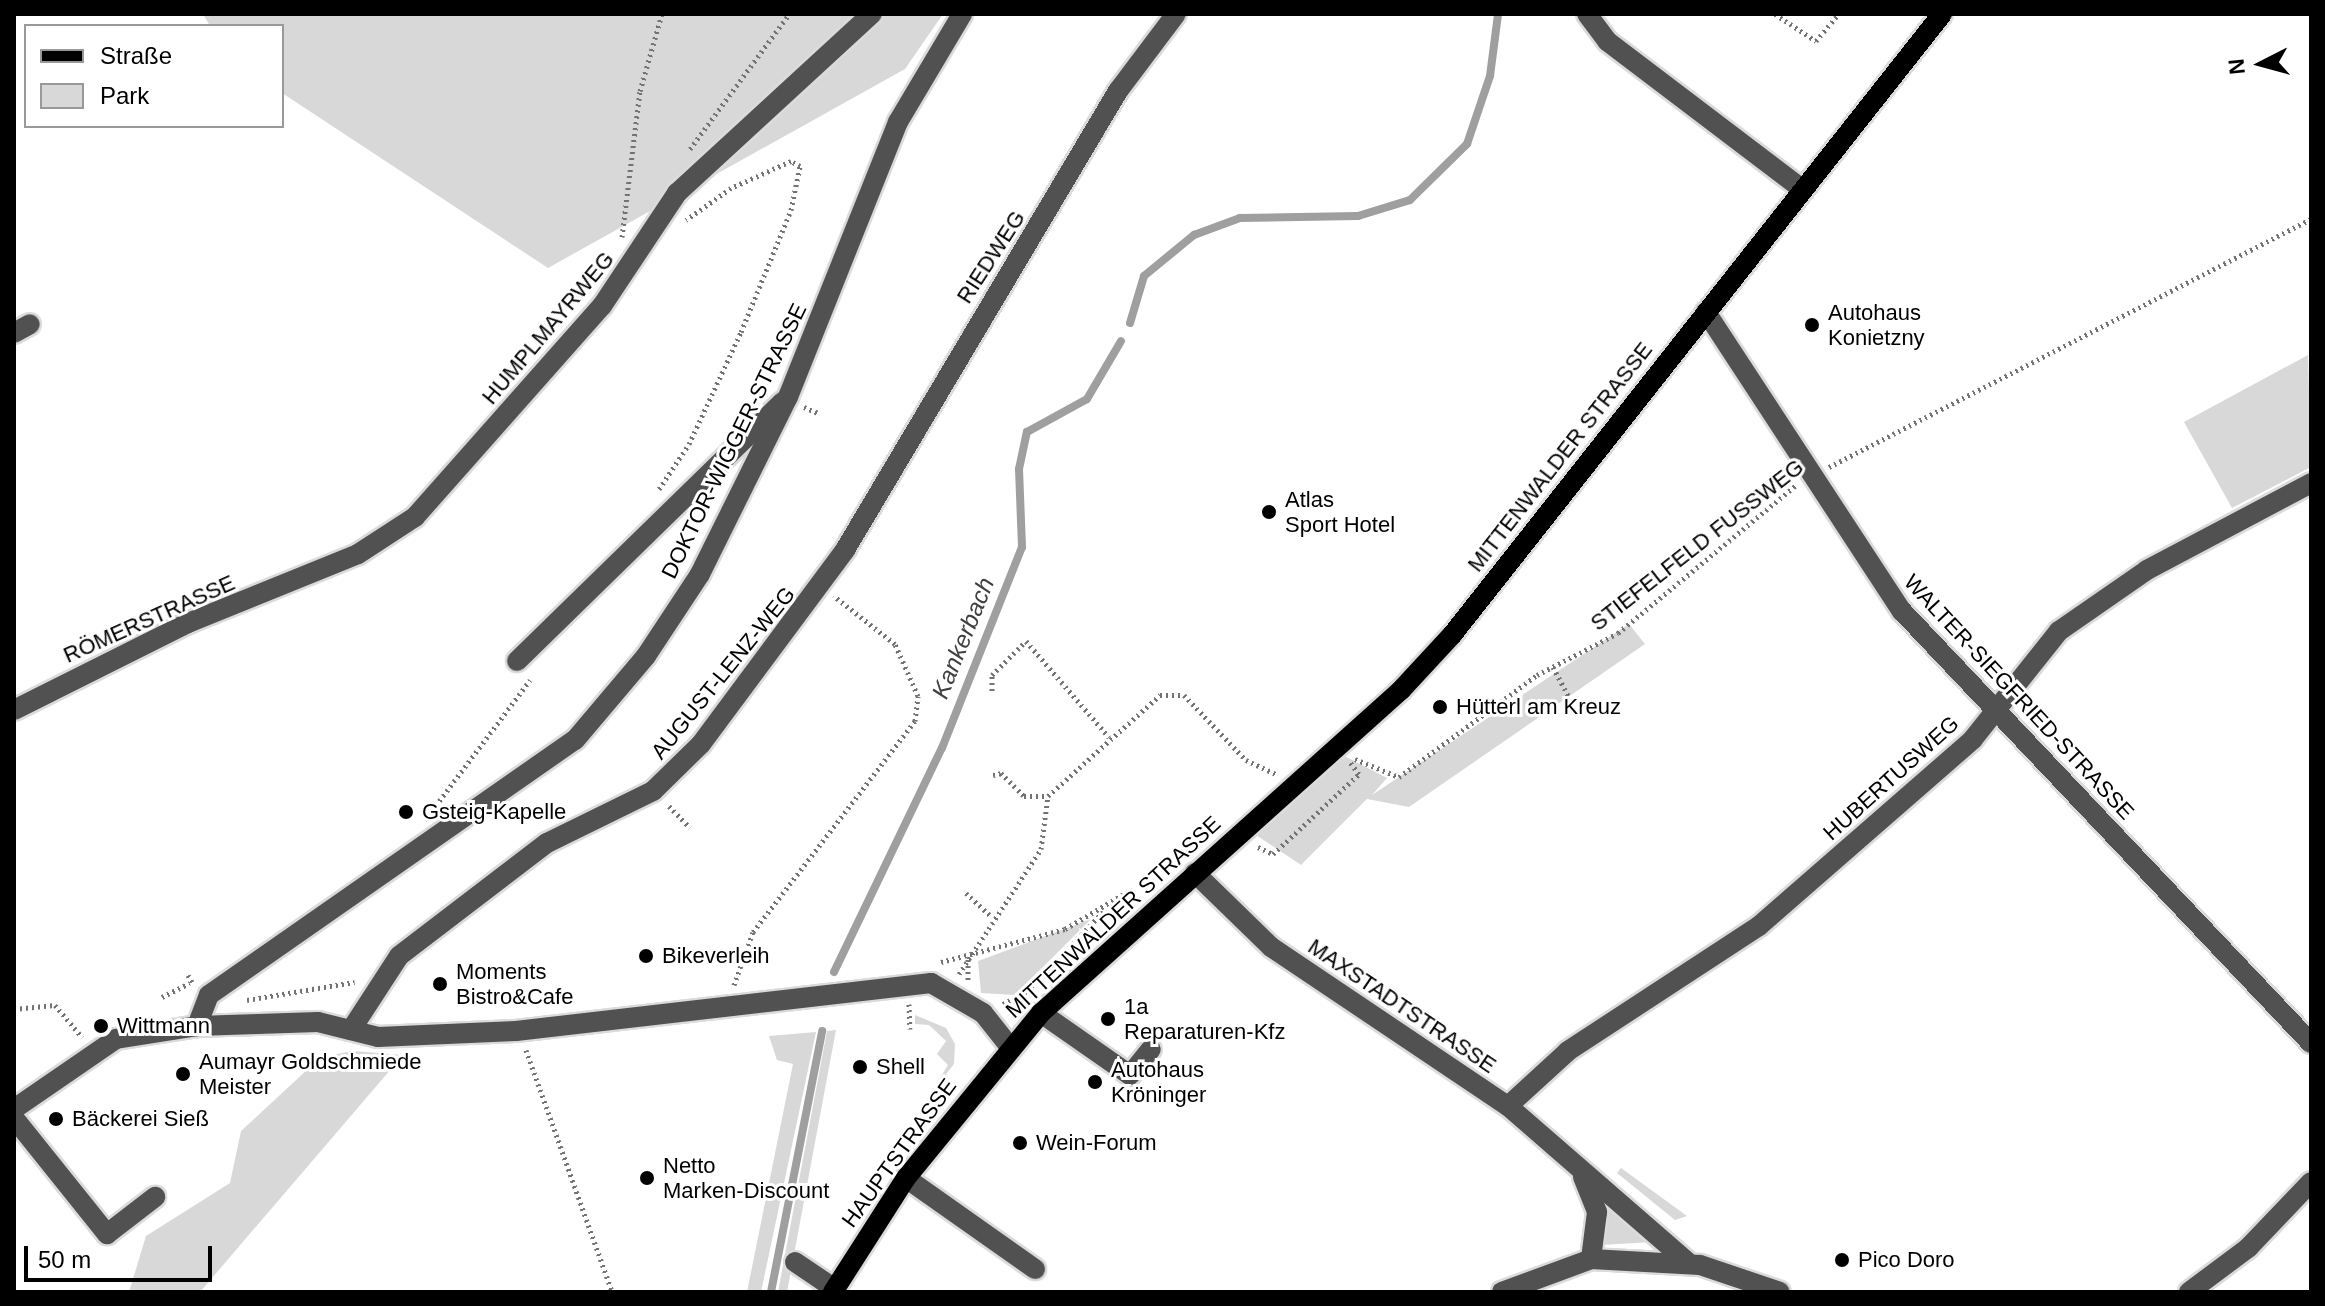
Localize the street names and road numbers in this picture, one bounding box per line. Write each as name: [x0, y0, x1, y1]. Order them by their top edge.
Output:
street label: RIEDWEG: [951, 206, 1031, 308]
street label: HUMPLMAYRWEG: [476, 246, 620, 410]
street label: DOKTOR-WIGGER-STRASSE: [656, 299, 812, 583]
street label: MITTENWALDER STRASSE: [1462, 337, 1658, 577]
street label: STIEFELFELD FUSSWEG: [1585, 454, 1809, 636]
street label: RÖMERSTRASSE: [59, 569, 239, 669]
street label: WALTER-SIEGFRIED-STRASSE: [1898, 569, 2140, 825]
street label: AUGUST-LENZ-WEG: [645, 582, 801, 764]
street label: HUBERTUSWEG: [1818, 710, 1964, 846]
street label: MITTENWALDER STRASSE: [1000, 811, 1226, 1023]
street label: MAXSTADTSTRASSE: [1303, 933, 1501, 1079]
street label: HAUPTSTRASSE: [836, 1074, 962, 1232]

